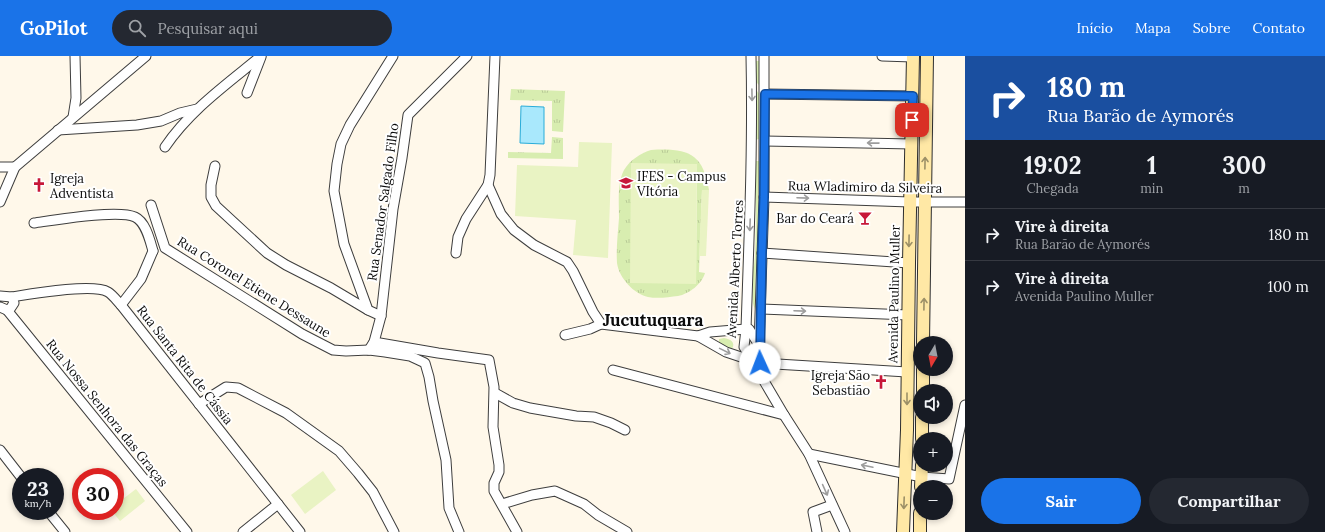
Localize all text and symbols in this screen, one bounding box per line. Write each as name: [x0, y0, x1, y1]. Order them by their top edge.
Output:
search box: [112, 10, 392, 46]
text: GoPilot: [20, 16, 88, 40]
icon: search: [126, 17, 148, 39]
text: Pesquisar aqui: [158, 19, 258, 38]
text: Início: [1076, 19, 1113, 37]
text: Mapa: [1135, 19, 1171, 37]
text: Sobre: [1193, 19, 1231, 37]
text: Contato: [1253, 19, 1305, 37]
text: 180 m: [1047, 69, 1125, 105]
icon: right: [981, 72, 1033, 124]
one-way arrow: [748, 88, 755, 101]
pin: [895, 103, 929, 137]
text: Rua Barão de Aymorés: [1047, 104, 1234, 127]
icon: arrive: [901, 109, 923, 131]
street label: Rua Senador Salgado Filho: [363, 121, 403, 282]
one-way arrow: [867, 139, 880, 147]
text: 19:02: [1024, 150, 1081, 181]
text: 1: [1147, 150, 1157, 181]
text: 300: [1222, 150, 1266, 181]
one-way arrow: [921, 157, 929, 170]
place label: IFES - Campus VItória: [636, 168, 726, 200]
place label: Igreja Adventista: [49, 170, 114, 202]
school or university icon: IFES - Campus VItória: [618, 175, 634, 191]
church icon: Igreja Adventista: [31, 177, 47, 193]
street label: Rua Wladimiro da Silveira: [788, 177, 943, 197]
text: Chegada: [1026, 180, 1079, 197]
text: min: [1140, 180, 1163, 197]
text: m: [1238, 180, 1250, 197]
one-way arrow: [796, 195, 809, 202]
street label: Avenida Alberto Torres: [723, 199, 747, 340]
place label: Bar do Ceará: [776, 210, 854, 227]
bar icon: Bar do Ceará: [857, 210, 873, 226]
text: Vire à direita: [1015, 217, 1109, 236]
one-way arrow: [746, 218, 754, 231]
street label: Avenida Paulino Muller: [884, 224, 904, 364]
icon: right: [981, 224, 1003, 246]
text: 180 m: [1268, 225, 1309, 244]
street label: Rua Coronel Etiene Dessaune: [174, 233, 334, 341]
one-way arrow: [905, 234, 913, 247]
text: Rua Barão de Aymorés: [1015, 236, 1150, 253]
text: Vire à direita: [1015, 269, 1109, 288]
icon: right: [981, 276, 1003, 298]
text: 100 m: [1268, 277, 1309, 296]
text: Avenida Paulino Muller: [1015, 288, 1154, 305]
one-way arrow: [920, 298, 928, 311]
street label: Rua Santa Rita de Cássia: [133, 302, 237, 428]
one-way arrow: [793, 307, 806, 314]
district label: Jucutuquara: [603, 309, 703, 331]
street label: Rua Nossa Senhora das Graças: [42, 336, 172, 490]
north arrow: [913, 336, 953, 376]
map controls: [913, 336, 953, 520]
position arrow: [739, 342, 781, 384]
one-way arrow: [718, 348, 730, 355]
place label: Igreja São Sebastião: [811, 367, 870, 399]
church icon: Igreja São Sebastião: [873, 374, 889, 390]
button: sound: [913, 384, 953, 424]
one-way arrow: [903, 392, 911, 405]
button: +: [913, 432, 953, 472]
one-way arrow: [861, 462, 874, 470]
speed limit sign: 30: [72, 468, 124, 520]
text: 23: [27, 476, 49, 501]
button: Sair: [981, 478, 1141, 524]
button: Compartilhar: [1149, 478, 1309, 524]
button: −: [913, 480, 953, 520]
one-way arrow: [822, 483, 829, 495]
one-way arrow: [900, 496, 908, 509]
text: km/h: [24, 497, 52, 510]

